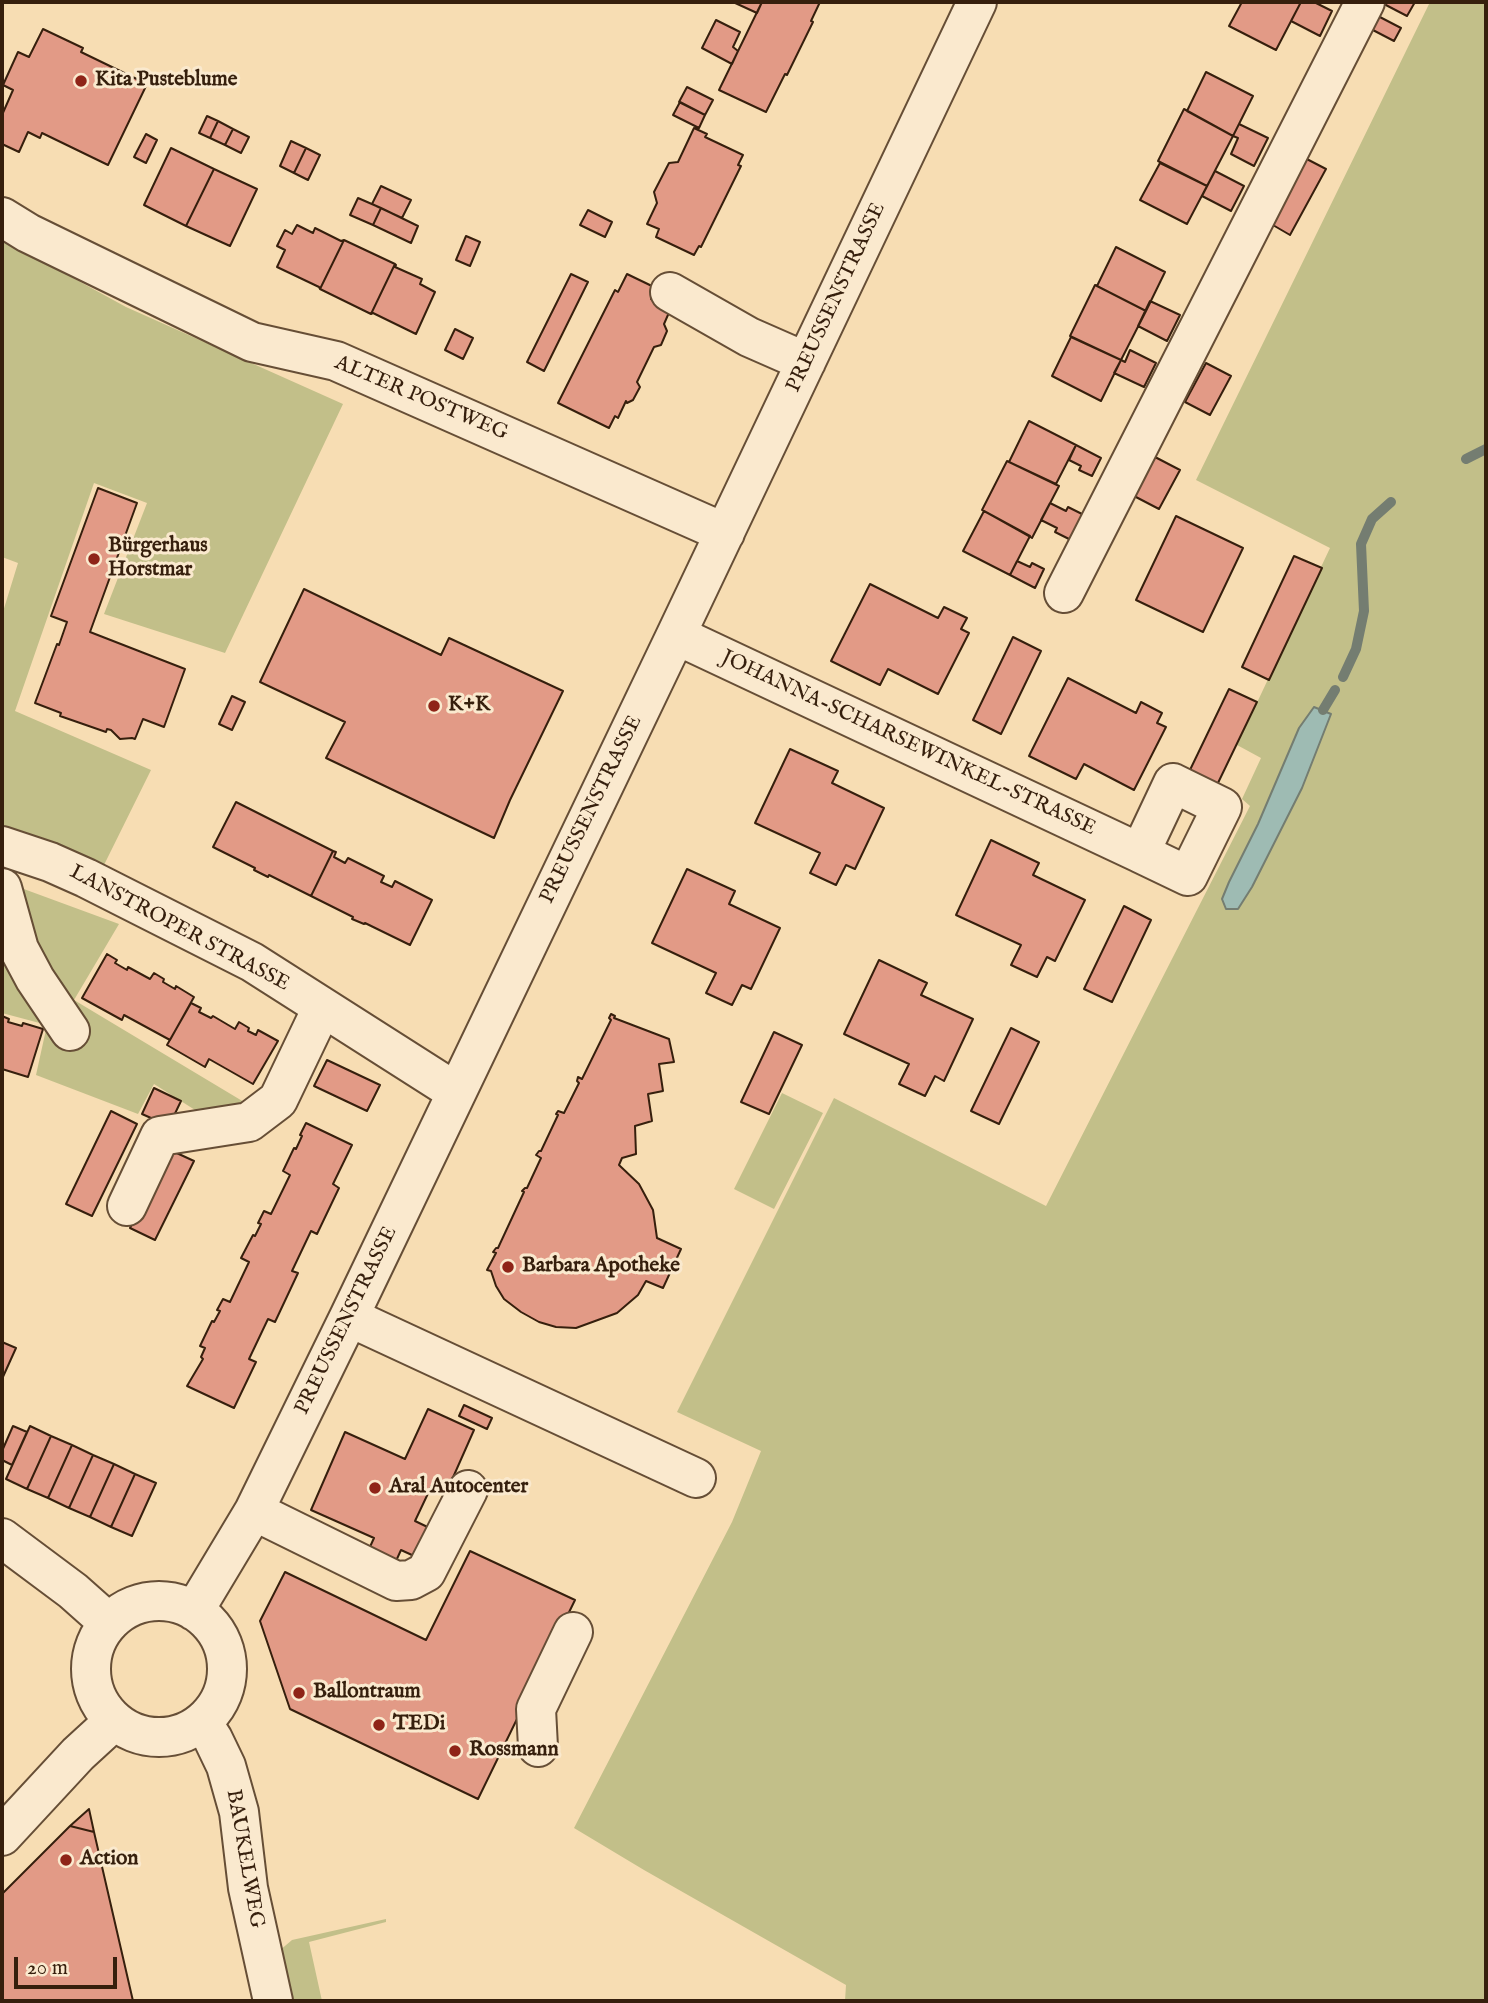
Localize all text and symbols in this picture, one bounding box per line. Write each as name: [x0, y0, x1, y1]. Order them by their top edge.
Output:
place label: Kita Pusteblume: [95, 68, 237, 94]
marker: Kita Pusteblume: [73, 73, 89, 89]
street label: PREUSSENSTRASSE: [782, 199, 892, 397]
street label: ALTER POSTWEG: [331, 351, 511, 447]
place label: Bürgerhaus Horstmar: [108, 534, 208, 584]
marker: Bürgerhaus Horstmar: [86, 551, 102, 567]
street label: JOHANNA-SCHARSEWINKEL-STRASSE: [717, 646, 1099, 842]
place label: K+K: [448, 693, 490, 719]
marker: K+K: [426, 698, 442, 714]
street label: PREUSSENSTRASSE: [535, 712, 649, 908]
street label: LANSTROPER STRASSE: [65, 860, 293, 998]
street label: PREUSSENSTRASSE: [290, 1223, 404, 1419]
place label: Barbara Apotheke: [522, 1254, 680, 1280]
marker: Barbara Apotheke: [500, 1259, 516, 1275]
place label: Aral Autocenter: [389, 1475, 528, 1501]
marker: Aral Autocenter: [367, 1480, 383, 1496]
place label: Ballontraum: [313, 1680, 421, 1706]
marker: Ballontraum: [291, 1685, 307, 1701]
place label: TEDi: [393, 1712, 445, 1738]
marker: TEDi: [371, 1717, 387, 1733]
place label: Rossmann: [469, 1738, 559, 1764]
marker: Rossmann: [447, 1743, 463, 1759]
street label: BAUKELWEG: [219, 1788, 269, 1930]
place label: Action: [80, 1847, 138, 1873]
marker: Action: [58, 1852, 74, 1868]
scale bar: [18, 1944, 121, 1988]
text: 20 m: [27, 1955, 68, 1982]

